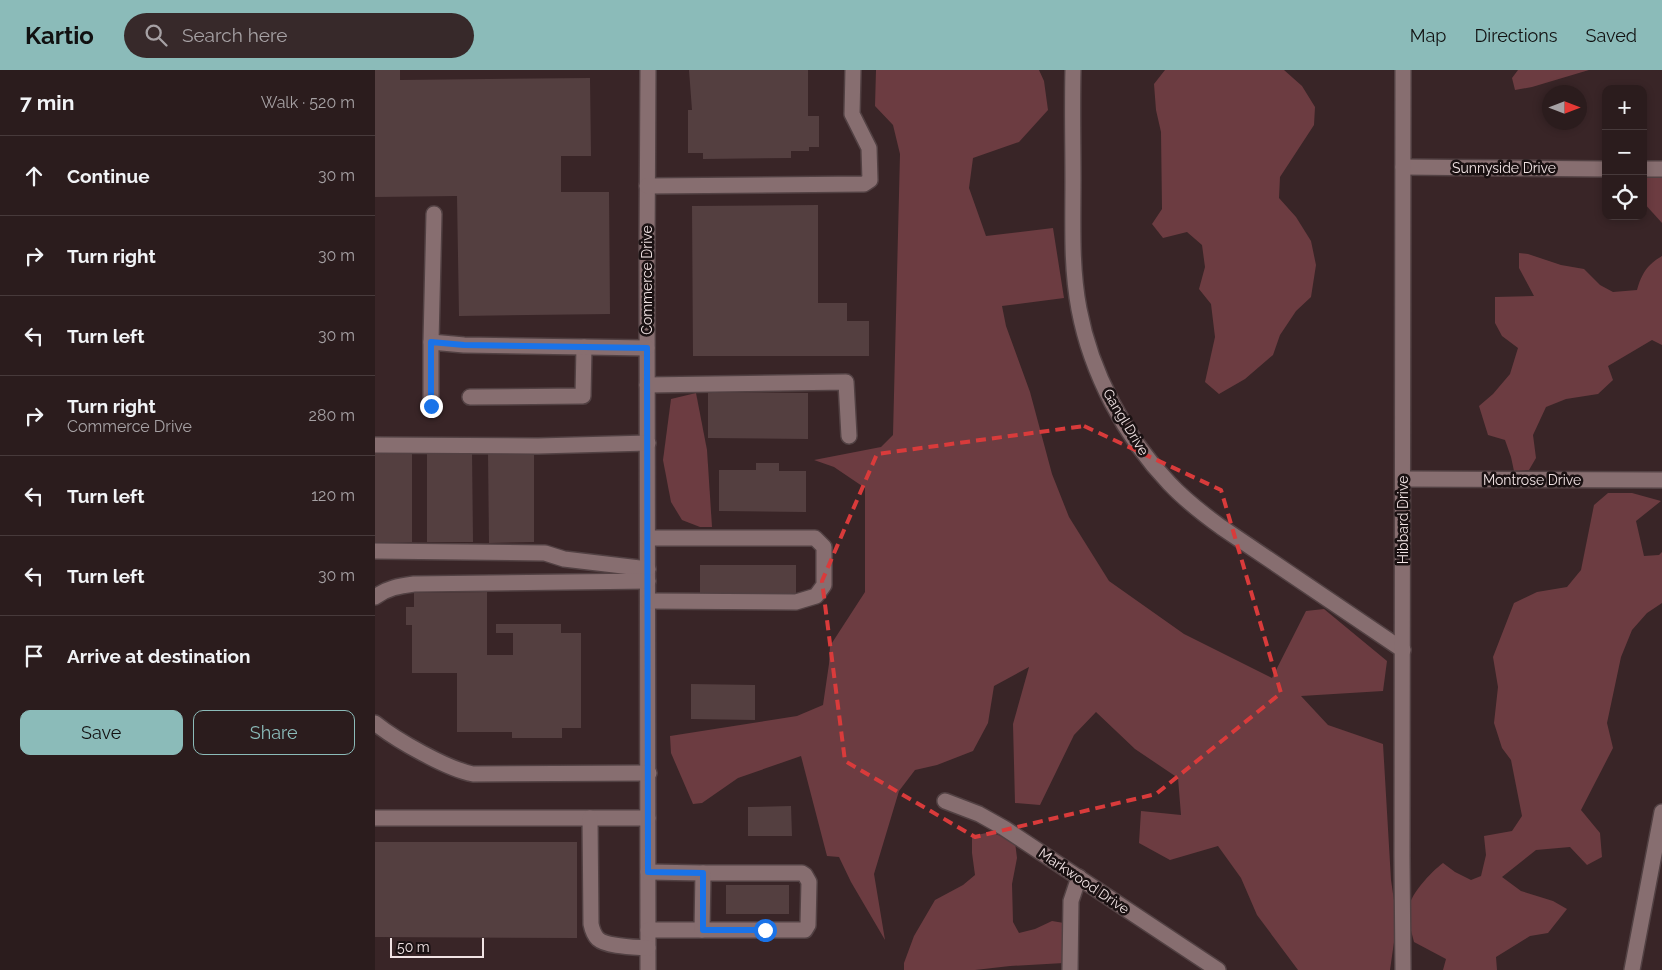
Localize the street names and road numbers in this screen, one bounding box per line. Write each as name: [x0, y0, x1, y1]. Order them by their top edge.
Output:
street label: Sunnyside Drive: [1452, 160, 1556, 176]
street label: Commerce Drive: [639, 225, 655, 335]
street label: Gangl Drive: [1100, 386, 1152, 458]
street label: Montrose Drive: [1483, 472, 1581, 488]
street label: Hibbard Drive: [1395, 476, 1411, 564]
street label: Markwood Drive: [1036, 845, 1132, 917]

